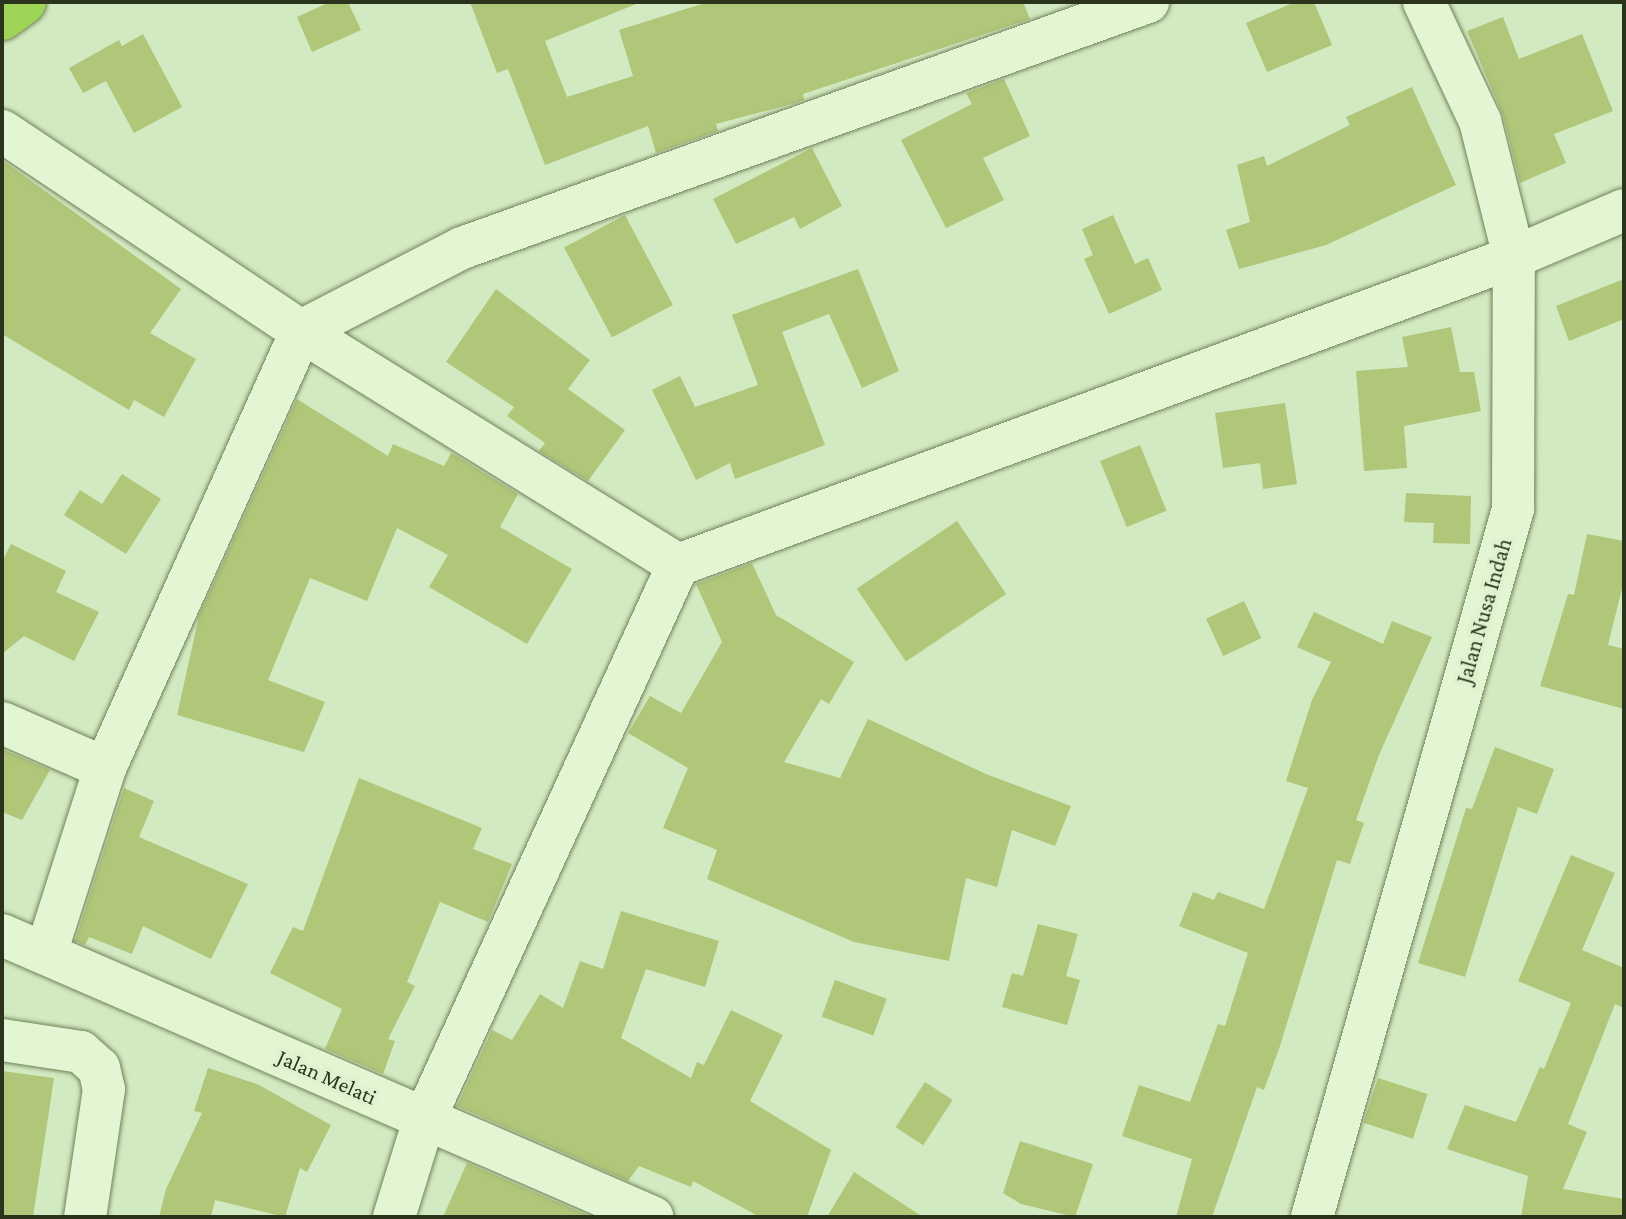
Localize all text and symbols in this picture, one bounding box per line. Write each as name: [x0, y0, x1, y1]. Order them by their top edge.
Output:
street label: Jalan Nusa Indah: [1451, 535, 1517, 687]
street label: Jalan Melati: [273, 1043, 381, 1111]

